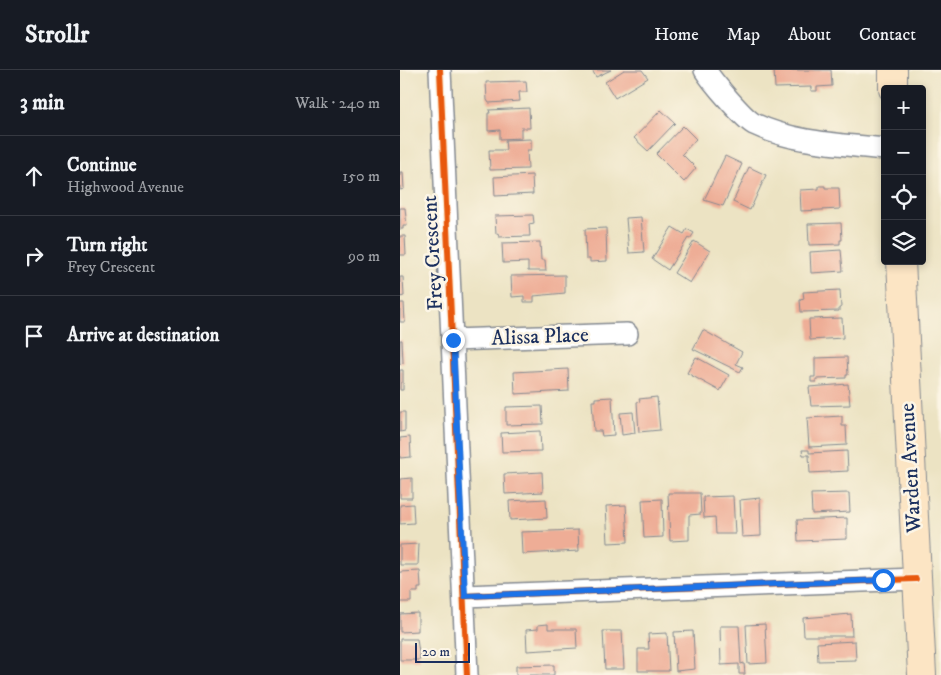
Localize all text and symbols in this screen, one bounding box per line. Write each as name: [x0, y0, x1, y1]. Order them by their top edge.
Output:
text: Strollr: [25, 20, 89, 50]
text: Home: [654, 24, 699, 46]
text: Map: [727, 24, 760, 46]
text: About: [788, 24, 831, 46]
text: Contact: [859, 24, 916, 46]
map controls: [881, 85, 926, 265]
button: +: [881, 85, 926, 130]
text: 3 min: [20, 90, 65, 116]
text: Walk · 240 m: [295, 93, 380, 113]
button: −: [881, 130, 926, 175]
text: Continue: [67, 154, 137, 177]
icon: ahead: [20, 162, 48, 190]
text: 150 m: [342, 166, 380, 186]
button: locate: [881, 175, 926, 220]
text: Highwood Avenue: [67, 177, 184, 197]
street label: Frey Crescent: [417, 194, 449, 311]
button: layers: [881, 220, 926, 265]
text: Turn right: [67, 234, 147, 257]
icon: right: [20, 242, 48, 270]
text: 90 m: [348, 246, 380, 266]
text: Frey Crescent: [67, 257, 155, 277]
icon: arrive: [20, 322, 48, 350]
street label: Alissa Place: [491, 322, 590, 352]
text: Arrive at destination: [67, 324, 219, 347]
route end: [442, 329, 465, 352]
street label: Warden Avenue: [895, 402, 927, 535]
route start: [872, 569, 895, 592]
scale bar: [415, 640, 470, 663]
text: 20 m: [422, 643, 450, 661]

